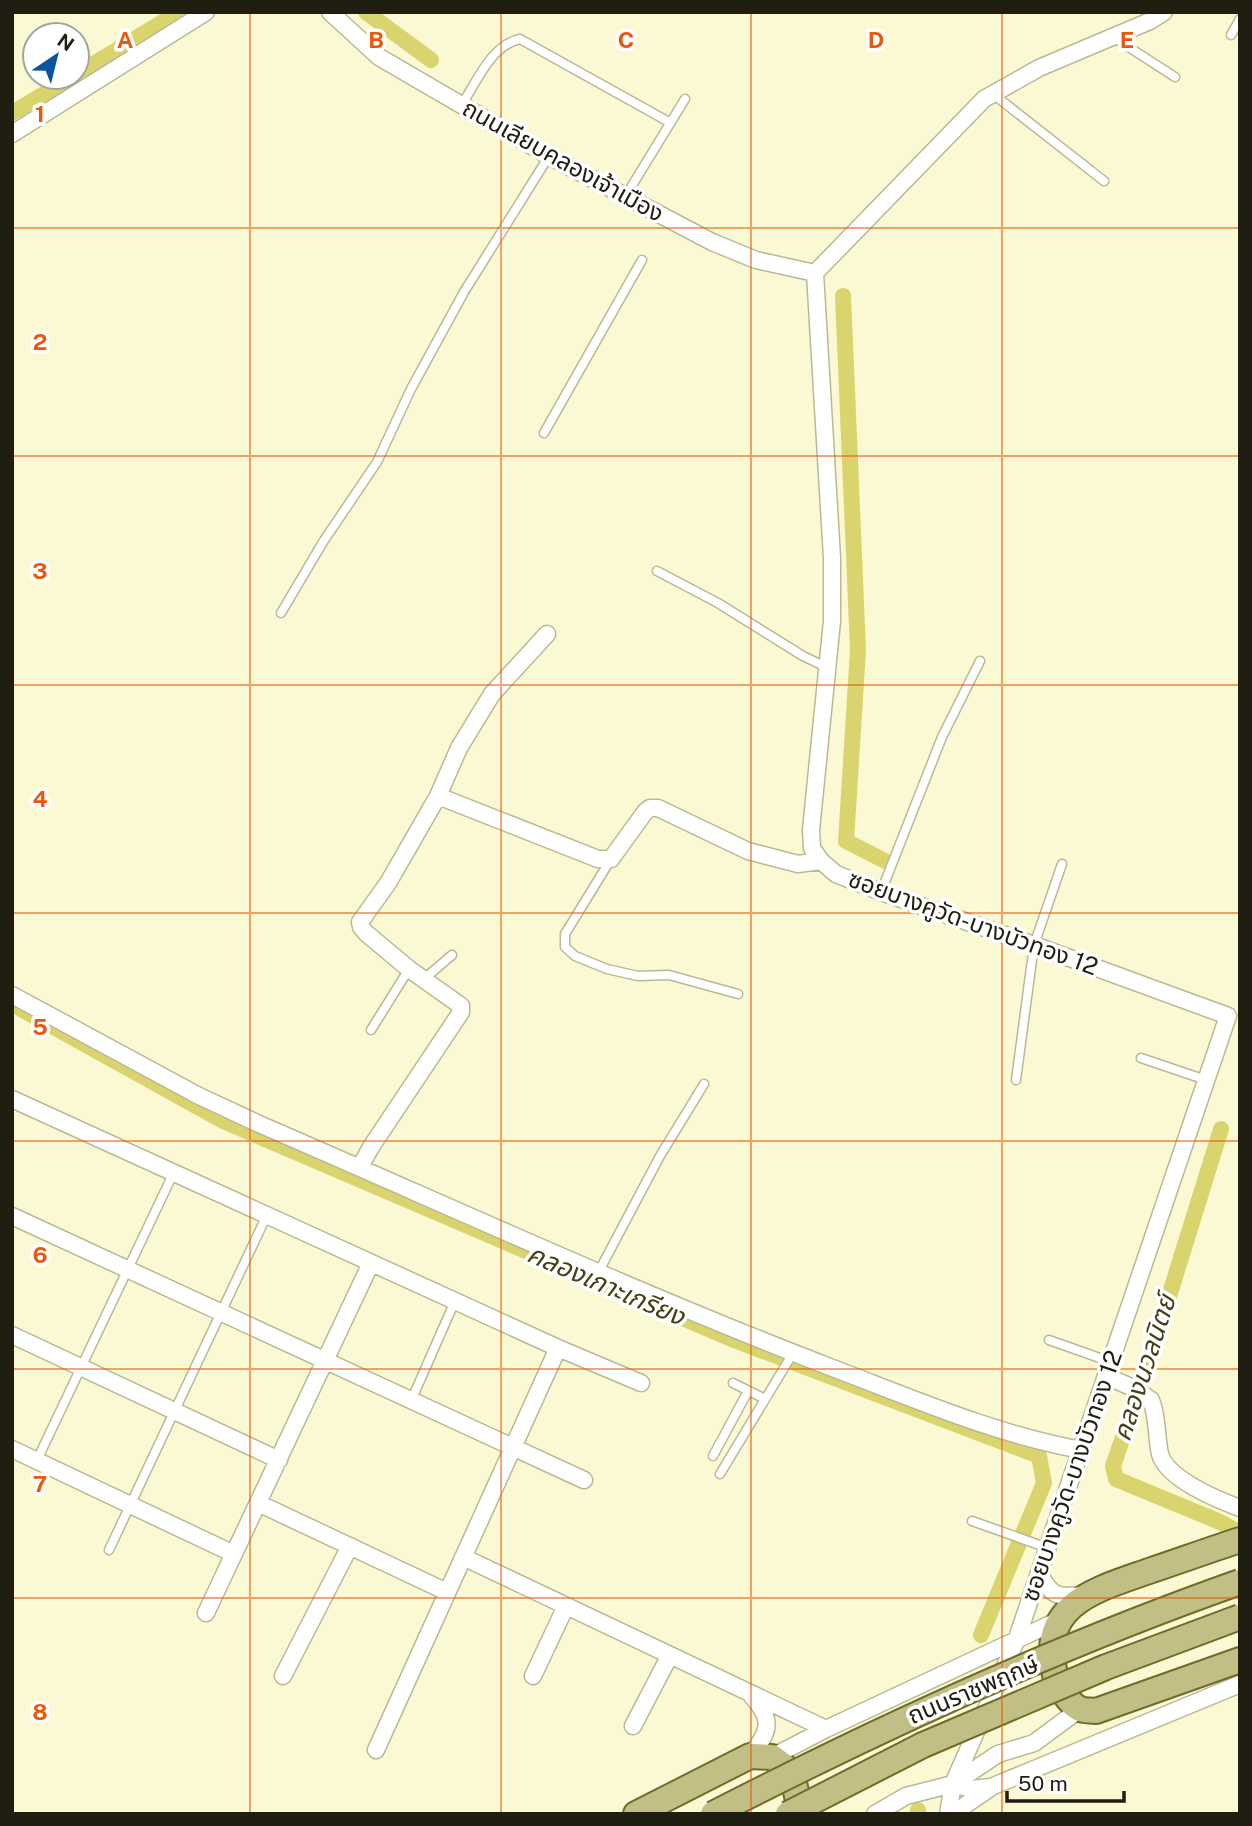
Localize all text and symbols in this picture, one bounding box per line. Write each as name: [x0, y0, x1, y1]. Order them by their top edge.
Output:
north arrow: [21, 21, 91, 91]
text: A: [117, 26, 134, 53]
text: B: [368, 26, 384, 53]
text: C: [618, 26, 634, 53]
text: D: [868, 26, 884, 53]
text: E: [1120, 26, 1134, 53]
text: N: [53, 29, 78, 55]
street label: ถนนเลียบคลองเจ้าเมือง: [458, 93, 669, 227]
text: 1: [35, 100, 45, 127]
text: 2: [33, 328, 47, 355]
text: 3: [32, 557, 48, 584]
text: 4: [32, 785, 48, 812]
street label: ซอยบางคูวัด-บางบัวทอง 12: [844, 864, 1102, 982]
text: 5: [32, 1013, 48, 1040]
water label: คลองเกาะเกรียง: [523, 1238, 690, 1332]
text: 6: [32, 1241, 48, 1268]
water label: คลองนวลนิตย์: [1105, 1286, 1183, 1445]
street label: ซอยบางคูวัด-บางบัวทอง 12: [1015, 1347, 1129, 1605]
text: 7: [33, 1470, 47, 1497]
street label: ถนนราชพฤกษ์: [903, 1649, 1042, 1729]
text: 8: [32, 1698, 48, 1725]
scale bar: [1007, 1759, 1124, 1803]
text: 50 m: [1018, 1771, 1068, 1796]

